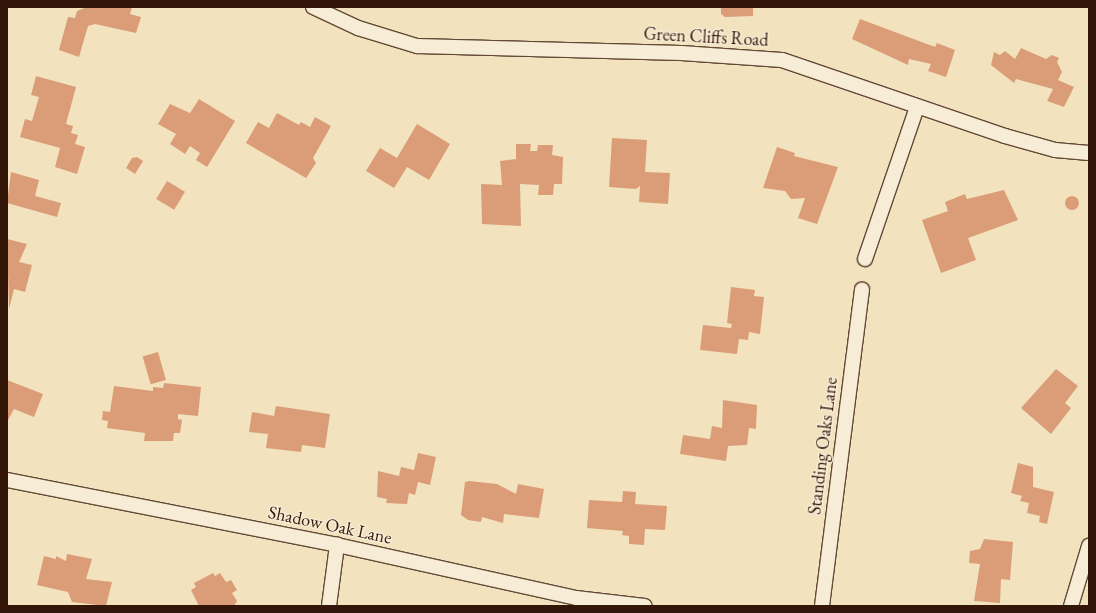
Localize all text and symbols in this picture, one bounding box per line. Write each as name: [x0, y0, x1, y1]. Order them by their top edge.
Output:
street label: Green Cliffs Road: [643, 23, 769, 51]
street label: Standing Oaks Lane: [804, 376, 842, 516]
street label: Shadow Oak Lane: [266, 501, 394, 549]

